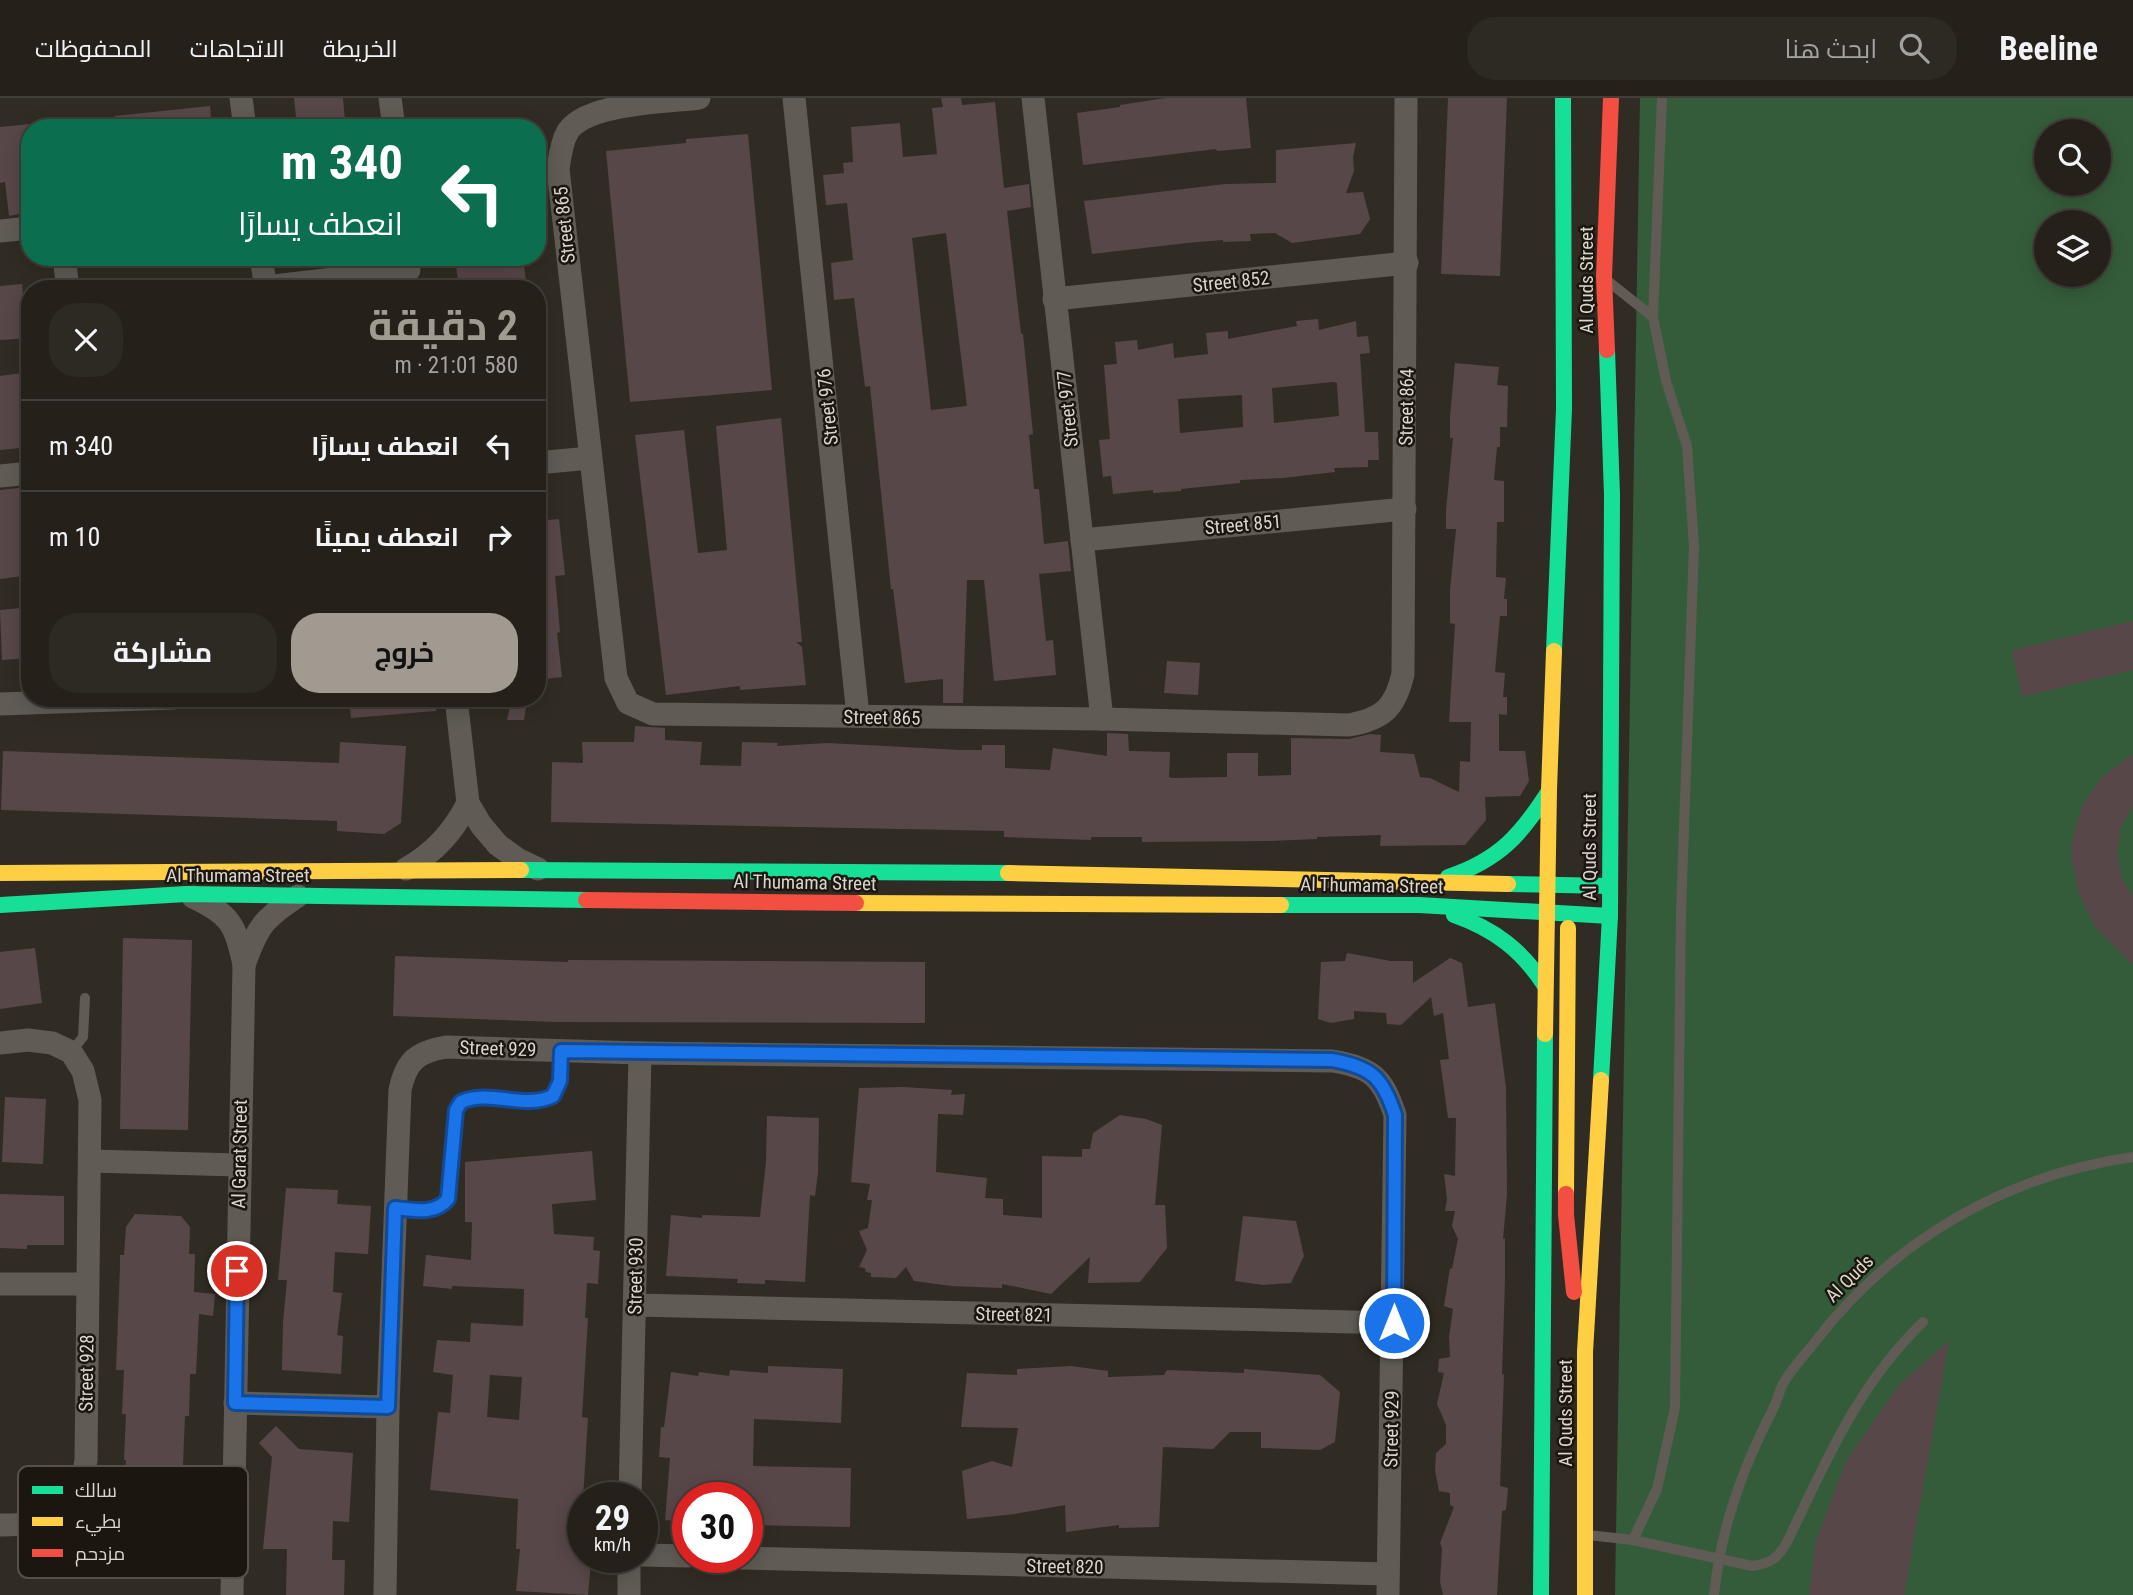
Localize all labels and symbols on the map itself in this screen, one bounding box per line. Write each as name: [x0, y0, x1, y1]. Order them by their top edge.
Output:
street label: Street 865: [549, 185, 580, 264]
street label: Al Quds Street: [1575, 226, 1598, 334]
street label: Street 852: [1192, 266, 1271, 297]
street label: Street 976: [812, 367, 843, 446]
street label: Street 864: [1394, 368, 1419, 446]
street label: Street 977: [1052, 369, 1083, 448]
street label: Street 851: [1204, 510, 1282, 539]
street label: Street 865: [843, 705, 921, 730]
street label: Al Quds Street: [1578, 793, 1601, 901]
street label: Al Thumama Street: [166, 864, 310, 887]
street label: Al Thumama Street: [733, 870, 877, 895]
street label: Al Thumama Street: [1300, 873, 1444, 898]
street label: Street 929: [459, 1036, 537, 1061]
street label: Al Garat Street: [227, 1099, 252, 1209]
street label: Street 930: [623, 1237, 648, 1315]
pin: [207, 1241, 267, 1301]
street label: Al Quds: [1821, 1250, 1878, 1307]
position arrow: [1357, 1286, 1431, 1360]
street label: Street 821: [975, 1302, 1053, 1327]
street label: Street 928: [74, 1334, 99, 1412]
street label: Al Quds Street: [1554, 1359, 1577, 1467]
street label: Street 929: [1379, 1390, 1404, 1468]
legend: [18, 1466, 248, 1578]
text: سالك: [75, 1479, 117, 1502]
speed limit sign: 30: [672, 1482, 763, 1573]
text: بطيء: [75, 1510, 121, 1536]
text: مزدحم: [75, 1542, 125, 1567]
street label: Street 820: [1026, 1554, 1104, 1579]

